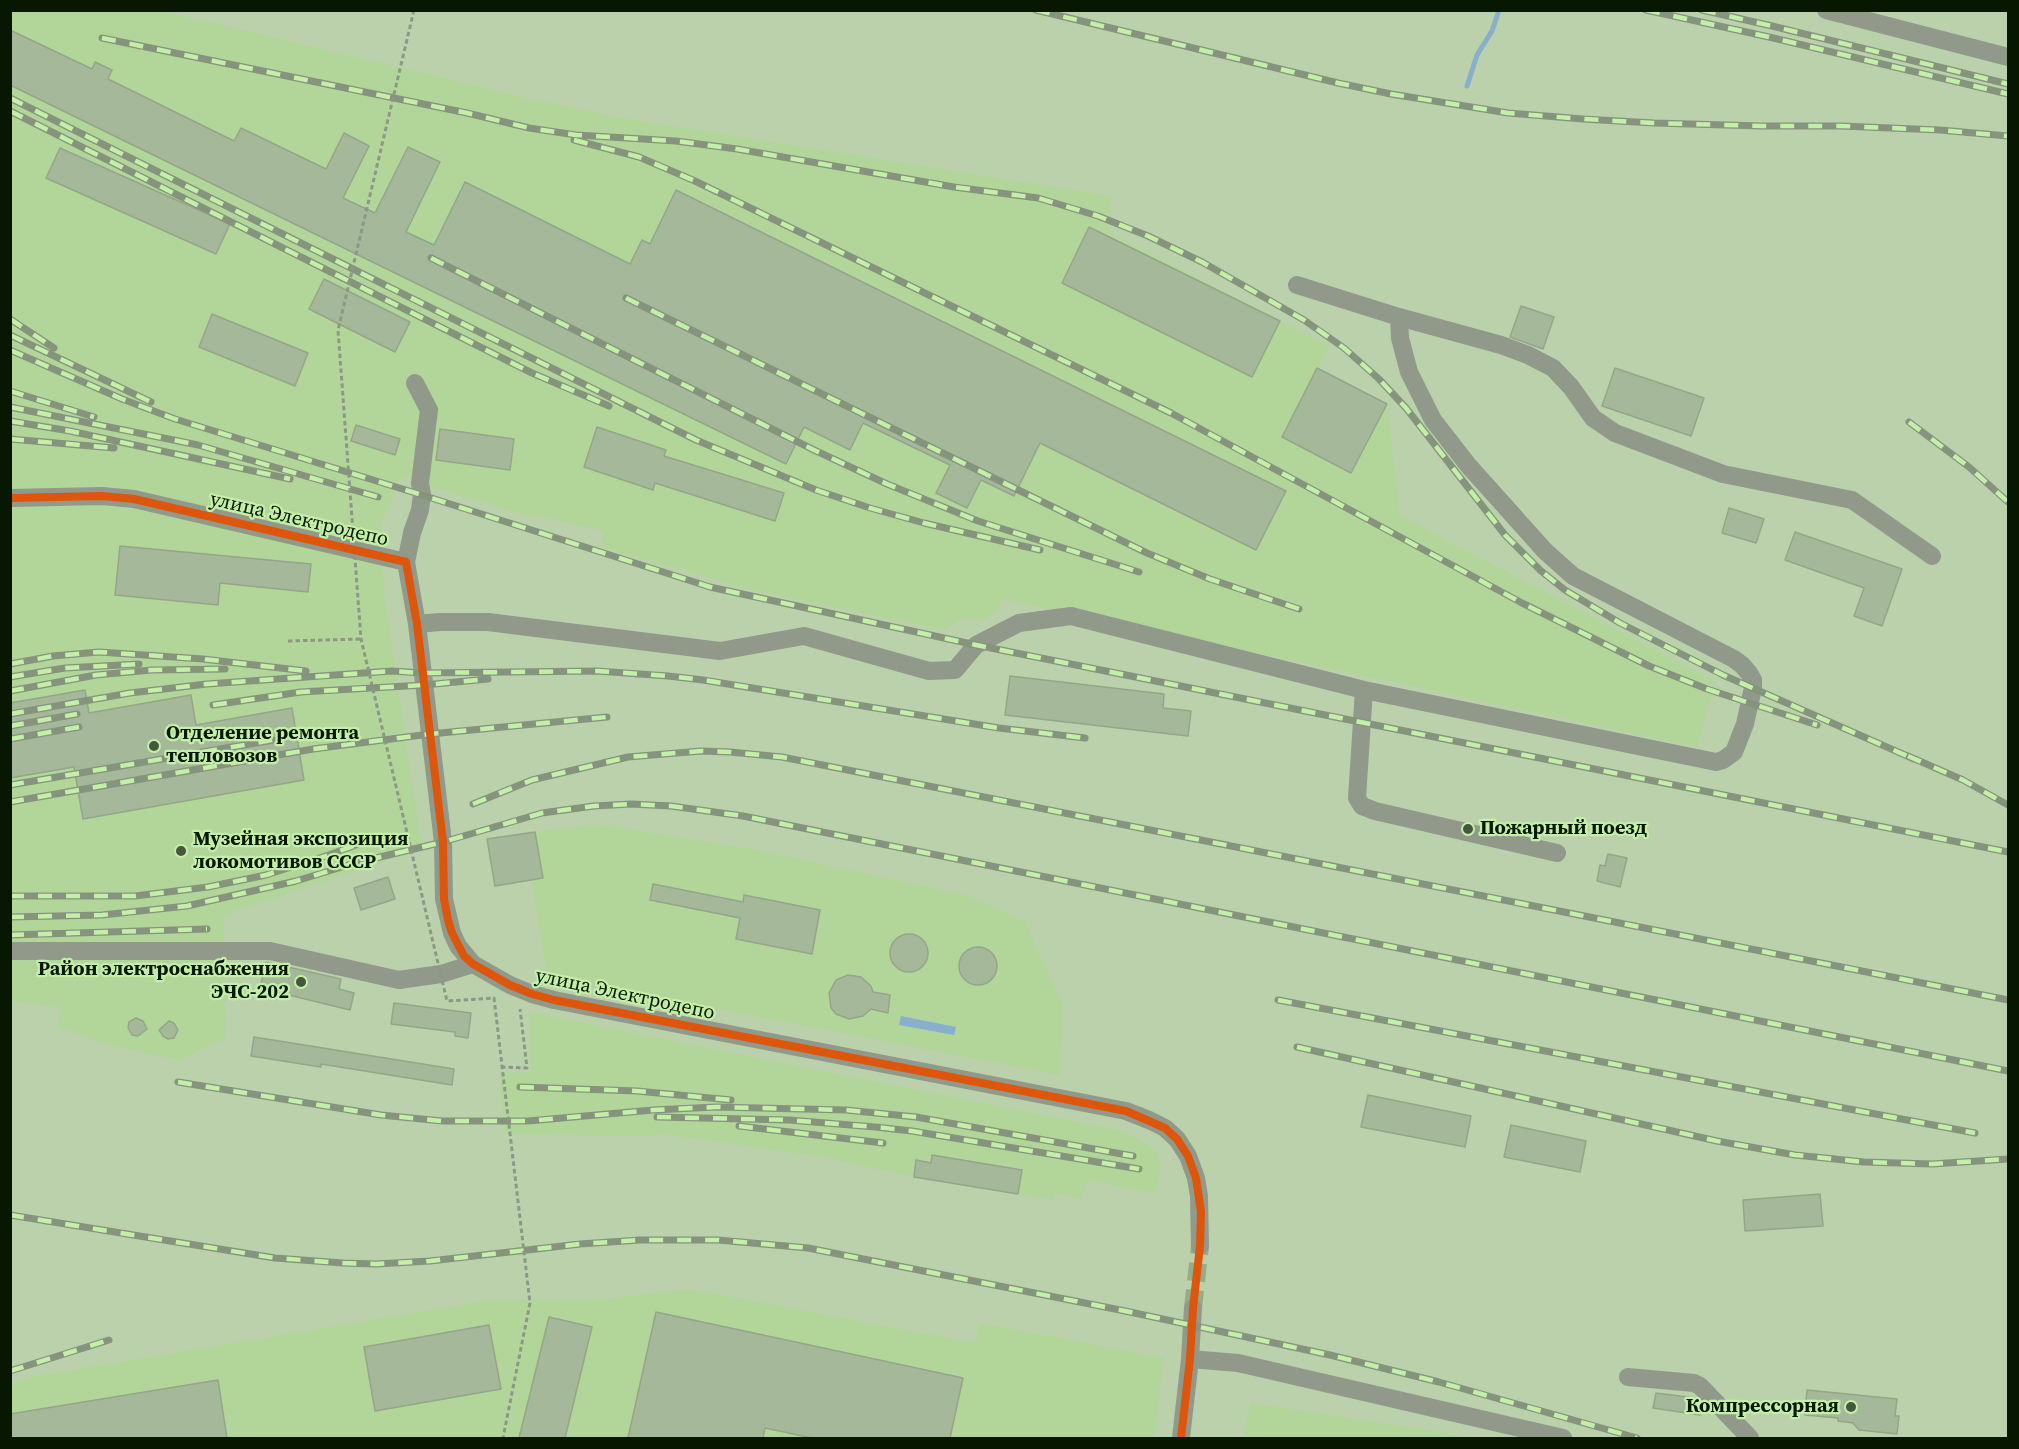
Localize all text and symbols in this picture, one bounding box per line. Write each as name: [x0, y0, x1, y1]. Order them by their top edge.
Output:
street label: улица Электродепо: [207, 488, 391, 552]
place label: Отделение ремонта тепловозов: [166, 722, 359, 769]
marker: Отделение ремонта тепловозов: [147, 739, 161, 753]
place label: Пожарный поезд: [1480, 817, 1647, 841]
marker: Пожарный поезд: [1461, 822, 1475, 836]
place label: Музейная экспозиция локомотивов СССР: [193, 828, 409, 875]
marker: Музейная экспозиция локомотивов СССР: [174, 844, 188, 858]
place label: Район электроснабжения ЭЧС-202: [38, 958, 289, 1005]
street label: улица Электродепо: [533, 964, 717, 1026]
marker: Район электроснабжения ЭЧС-202: [294, 975, 308, 989]
place label: Компрессорная: [1686, 1395, 1839, 1419]
marker: Компрессорная: [1844, 1400, 1858, 1414]

